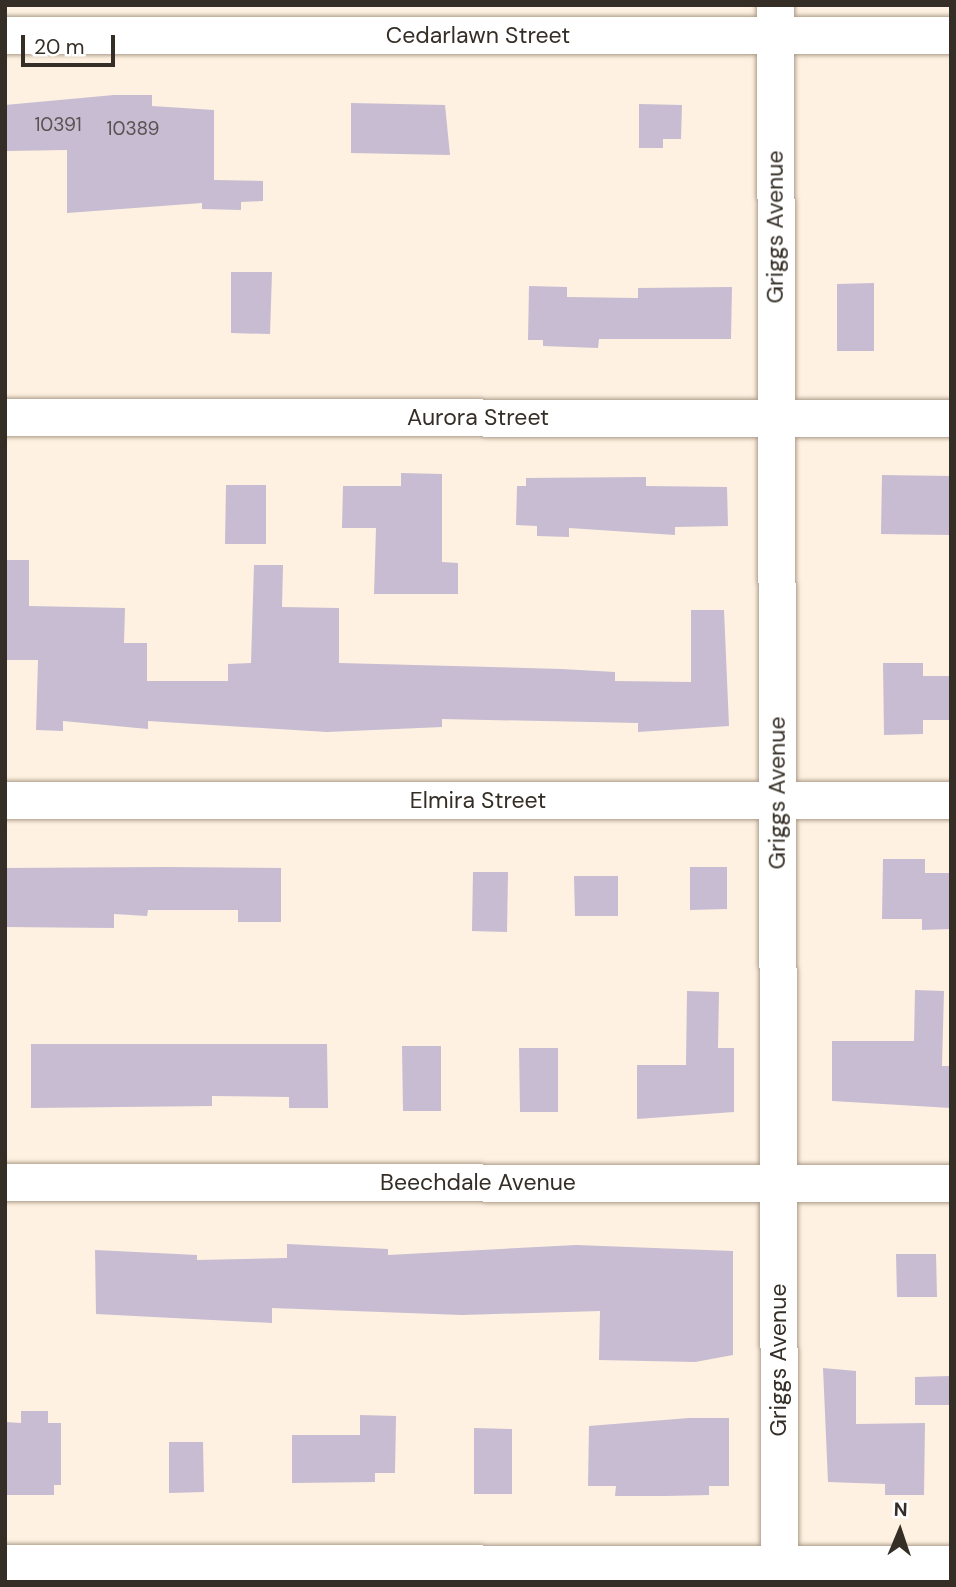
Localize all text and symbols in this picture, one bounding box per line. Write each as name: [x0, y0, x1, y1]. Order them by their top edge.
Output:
scale bar: [24, 21, 119, 65]
street label: Cedarlawn Street: [386, 21, 570, 49]
text: 20 m: [34, 33, 85, 61]
house number: 10391: [34, 114, 82, 136]
house number: 10389: [106, 118, 160, 140]
street label: Griggs Avenue: [761, 151, 789, 303]
street label: Aurora Street: [407, 403, 549, 431]
street label: Griggs Avenue: [763, 717, 791, 869]
street label: Elmira Street: [410, 786, 546, 814]
street label: Beechdale Avenue: [380, 1168, 576, 1196]
street label: Griggs Avenue: [764, 1284, 792, 1436]
north arrow: [865, 1496, 935, 1566]
text: N: [893, 1497, 908, 1522]

